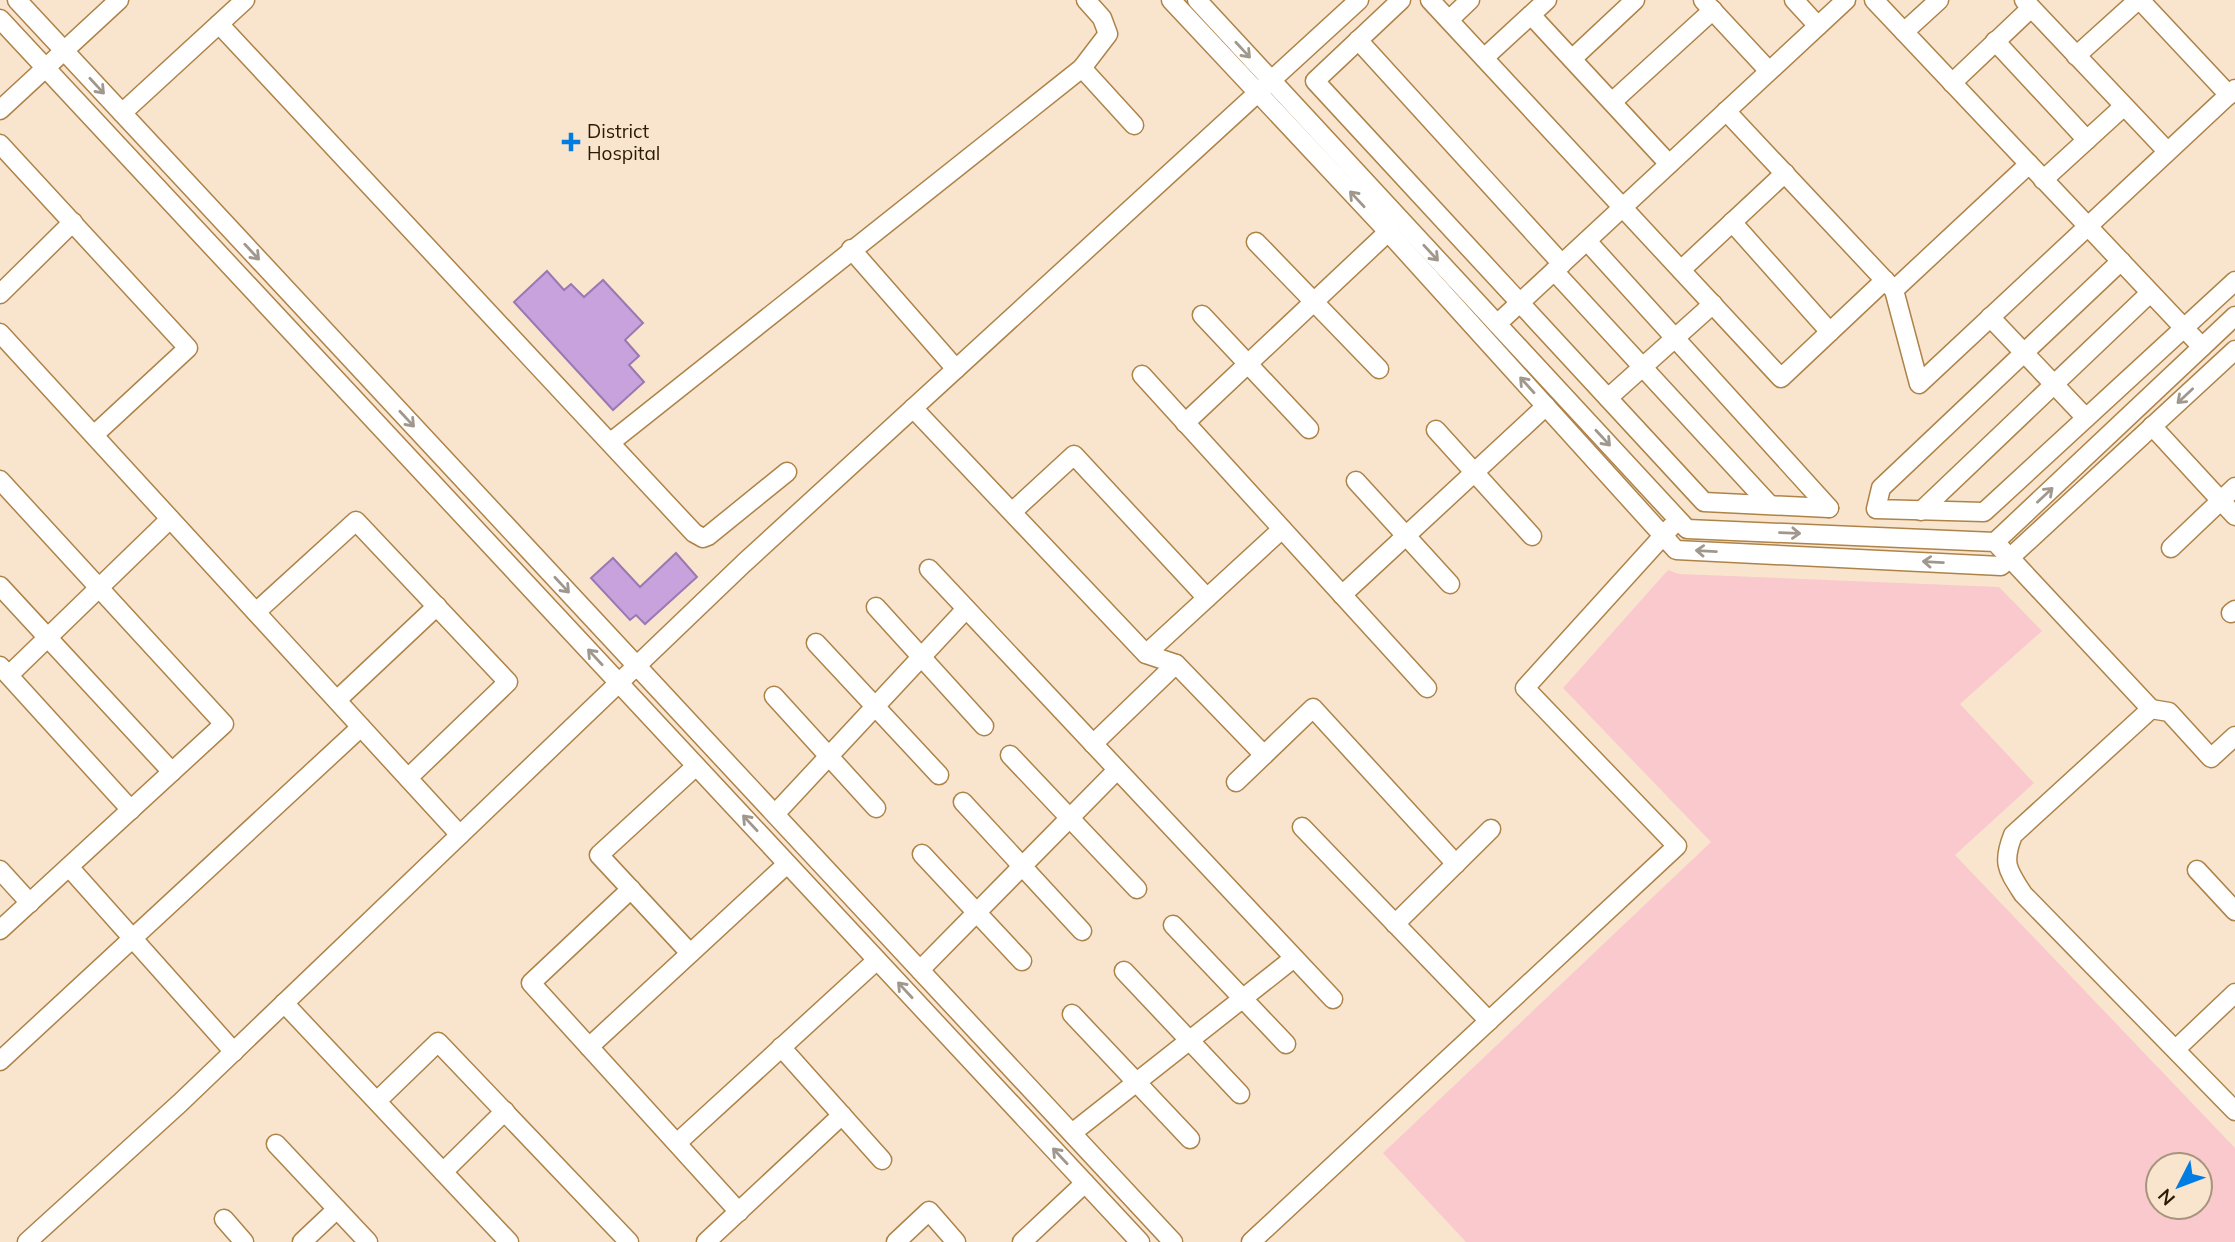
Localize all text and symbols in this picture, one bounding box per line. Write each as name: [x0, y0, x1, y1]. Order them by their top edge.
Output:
one-way arrow: [1235, 41, 1252, 58]
one-way arrow: [88, 77, 105, 94]
place label: District Hospital: [587, 119, 660, 165]
marker: District Hospital: [561, 132, 581, 152]
one-way arrow: [1349, 191, 1366, 208]
one-way arrow: [243, 243, 260, 260]
one-way arrow: [1423, 244, 1440, 261]
one-way arrow: [1519, 376, 1535, 394]
one-way arrow: [2176, 388, 2194, 404]
one-way arrow: [398, 410, 415, 427]
one-way arrow: [1594, 429, 1611, 446]
one-way arrow: [2036, 487, 2053, 504]
one-way arrow: [1778, 527, 1801, 540]
one-way arrow: [1695, 545, 1718, 558]
one-way arrow: [1922, 556, 1945, 569]
one-way arrow: [553, 576, 570, 593]
one-way arrow: [586, 649, 603, 666]
one-way arrow: [741, 815, 758, 832]
one-way arrow: [896, 982, 913, 999]
one-way arrow: [1051, 1148, 1068, 1165]
north arrow: [2144, 1151, 2214, 1221]
text: N: [2153, 1184, 2180, 1211]

